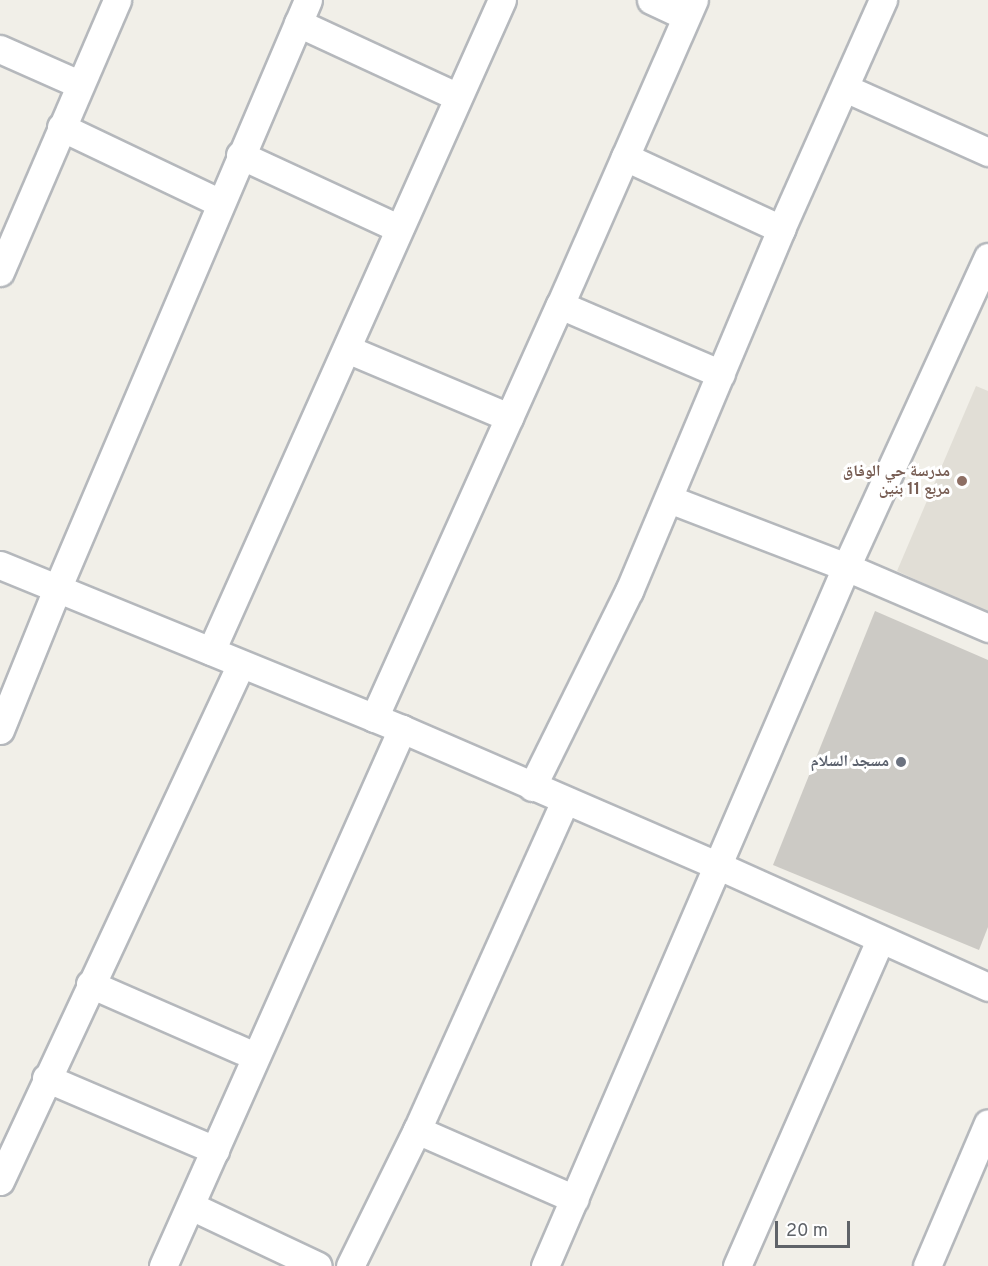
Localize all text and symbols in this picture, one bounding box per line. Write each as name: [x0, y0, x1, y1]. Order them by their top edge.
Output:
place label: مدرسة حي الوفاق مربع 11 بنين: [843, 462, 950, 500]
marker: مدرسة حي الوفاق مربع 11 بنين: [955, 474, 969, 488]
place label: مسجد السلام: [811, 752, 889, 772]
marker: مسجد السلام: [894, 755, 908, 769]
scale bar: [778, 1209, 853, 1247]
text: 20 m: [786, 1220, 828, 1243]

